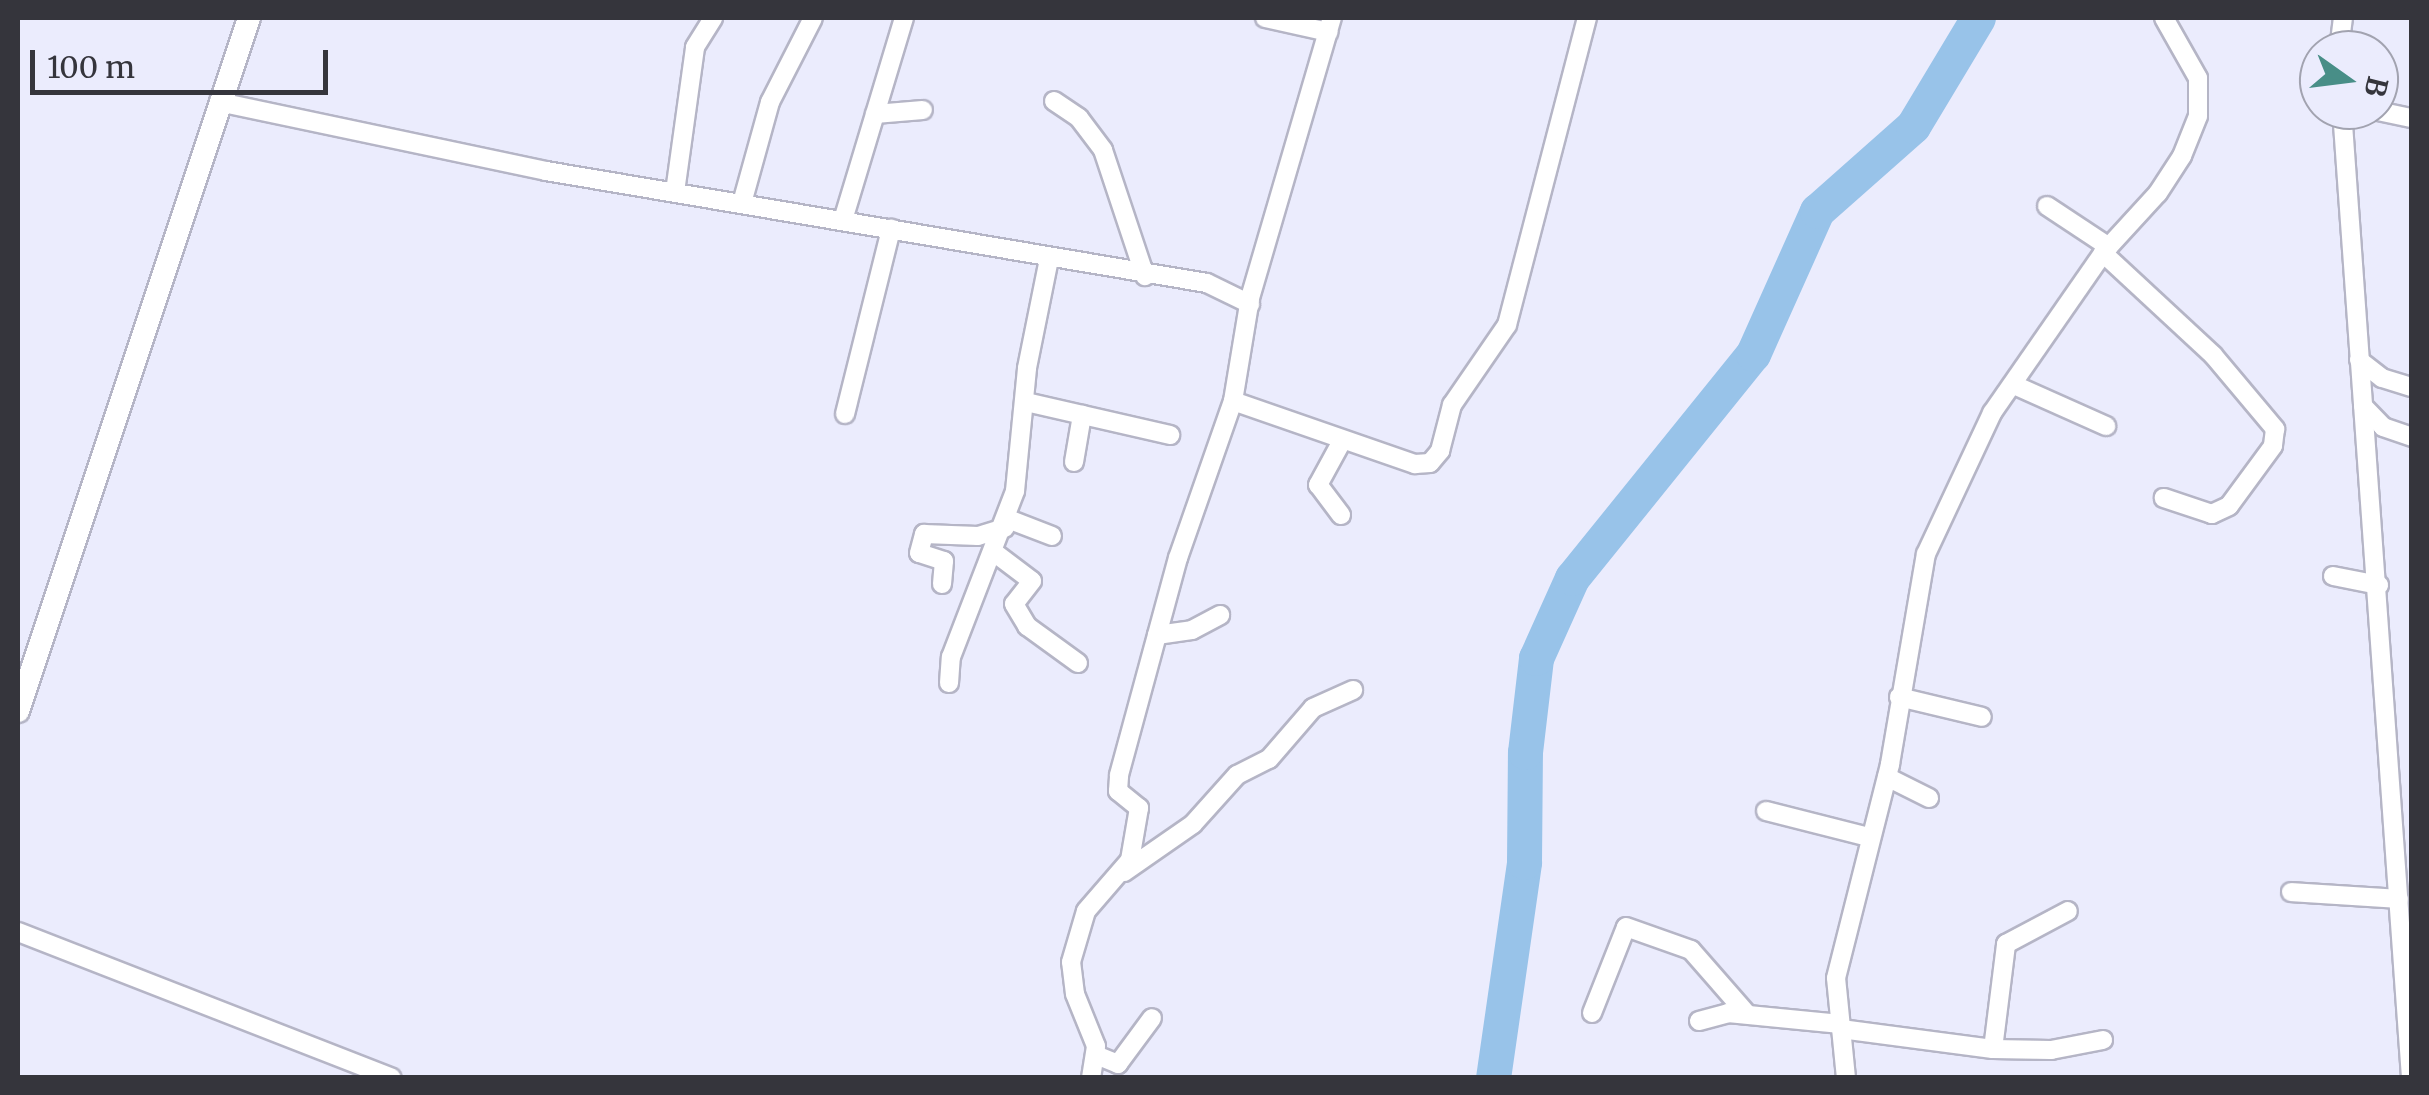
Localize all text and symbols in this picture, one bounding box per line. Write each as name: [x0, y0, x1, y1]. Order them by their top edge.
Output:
scale bar: [35, 30, 332, 92]
north arrow: [2299, 30, 2399, 130]
text: 100 m: [47, 48, 135, 86]
text: B: [2356, 73, 2396, 101]

